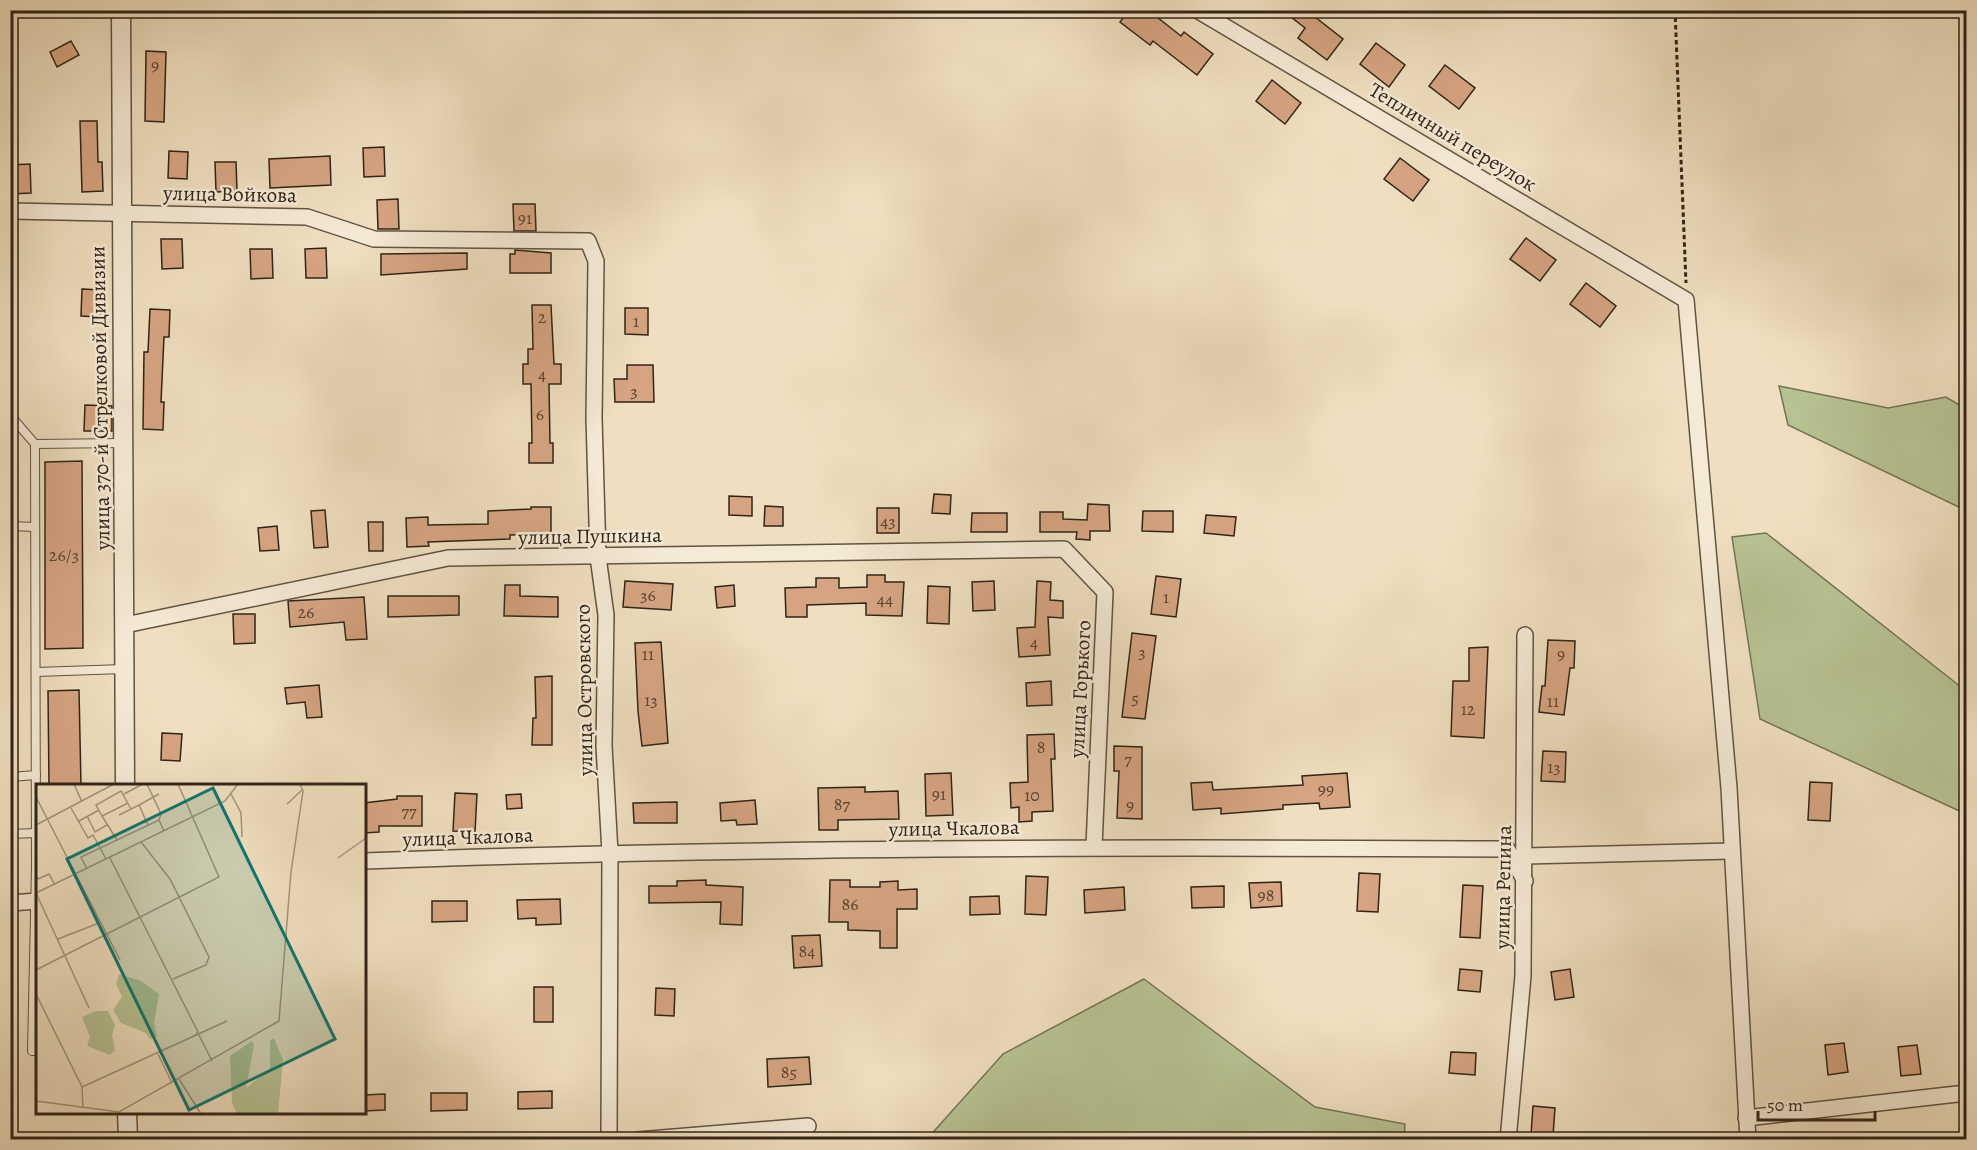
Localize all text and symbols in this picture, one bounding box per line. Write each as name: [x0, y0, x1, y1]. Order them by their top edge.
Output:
house number: 9: [151, 53, 159, 77]
street label: Тепличный переулок: [1364, 76, 1542, 198]
street label: улица Войкова: [162, 179, 297, 209]
house number: 91: [518, 206, 532, 230]
street label: улица 370-й Стрелковой Дивизии: [83, 246, 117, 551]
house number: 2: [538, 305, 547, 329]
house number: 1: [633, 309, 639, 333]
house number: 4: [538, 362, 546, 386]
house number: 3: [630, 379, 638, 403]
house number: 6: [536, 402, 544, 426]
house number: 43: [880, 509, 896, 533]
street label: улица Пушкина: [517, 521, 662, 551]
house number: 26/3: [49, 543, 79, 567]
house number: 36: [640, 583, 656, 607]
house number: 1: [1163, 585, 1169, 609]
house number: 44: [877, 587, 893, 611]
house number: 26: [298, 600, 314, 624]
street label: улица Островского: [569, 604, 600, 777]
street label: улица Горького: [1062, 619, 1098, 760]
house number: 4: [1030, 630, 1038, 654]
house number: 3: [1138, 640, 1146, 664]
house number: 11: [642, 642, 654, 666]
house number: 9: [1557, 642, 1565, 666]
house number: 5: [1131, 686, 1139, 710]
house number: 13: [644, 688, 658, 712]
house number: 11: [1547, 689, 1559, 713]
house number: 12: [1461, 697, 1476, 721]
house number: 8: [1037, 735, 1045, 759]
house number: 7: [1124, 747, 1132, 771]
house number: 13: [1547, 755, 1561, 779]
house number: 99: [1318, 777, 1334, 801]
house number: 91: [932, 782, 946, 806]
house number: 10: [1024, 783, 1040, 807]
inset map: [36, 784, 366, 1114]
house number: 87: [834, 792, 851, 816]
house number: 9: [1126, 793, 1134, 817]
house number: 77: [401, 799, 417, 823]
street label: улица Чкалова: [887, 813, 1020, 843]
street label: улица Чкалова: [401, 821, 534, 853]
street label: улица Репина: [1488, 824, 1518, 950]
house number: 98: [1258, 883, 1274, 907]
house number: 86: [841, 892, 859, 916]
house number: 84: [799, 939, 815, 963]
house number: 85: [781, 1060, 797, 1084]
scale bar: [1758, 1084, 1875, 1122]
text: 50 m: [1767, 1093, 1803, 1117]

